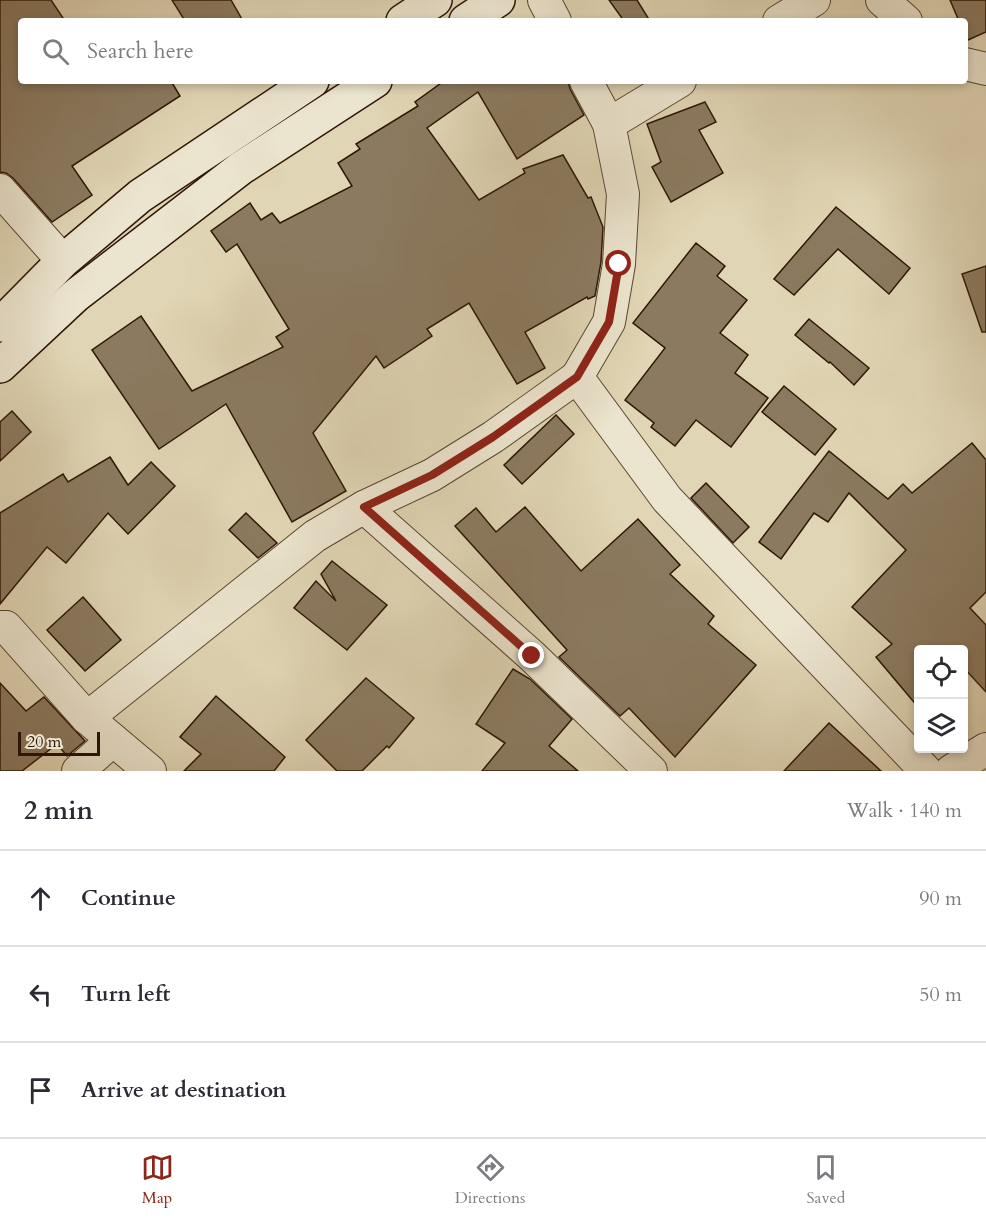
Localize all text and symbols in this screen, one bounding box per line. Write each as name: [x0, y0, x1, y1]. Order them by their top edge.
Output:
search box: [18, 18, 968, 84]
icon: search: [39, 35, 72, 68]
text: Search here: [87, 36, 194, 66]
route start: [605, 250, 631, 276]
route end: [518, 642, 544, 668]
map controls: [914, 645, 968, 753]
button: locate: [914, 645, 968, 699]
button: layers: [914, 699, 968, 753]
scale bar: [18, 729, 100, 756]
text: 20 m: [27, 731, 61, 753]
text: 2 min: [24, 793, 93, 828]
text: Walk · 140 m: [847, 797, 962, 824]
icon: ahead: [24, 882, 57, 915]
text: Continue: [81, 883, 176, 913]
text: 90 m: [919, 885, 962, 912]
icon: left: [24, 978, 57, 1011]
text: Turn left: [81, 979, 170, 1009]
text: 50 m: [919, 981, 962, 1008]
icon: arrive: [24, 1074, 57, 1107]
text: Arrive at destination: [81, 1075, 286, 1105]
tab: Map: [141, 1151, 174, 1209]
tab: Directions: [455, 1151, 525, 1209]
tab: Saved: [807, 1151, 845, 1209]

